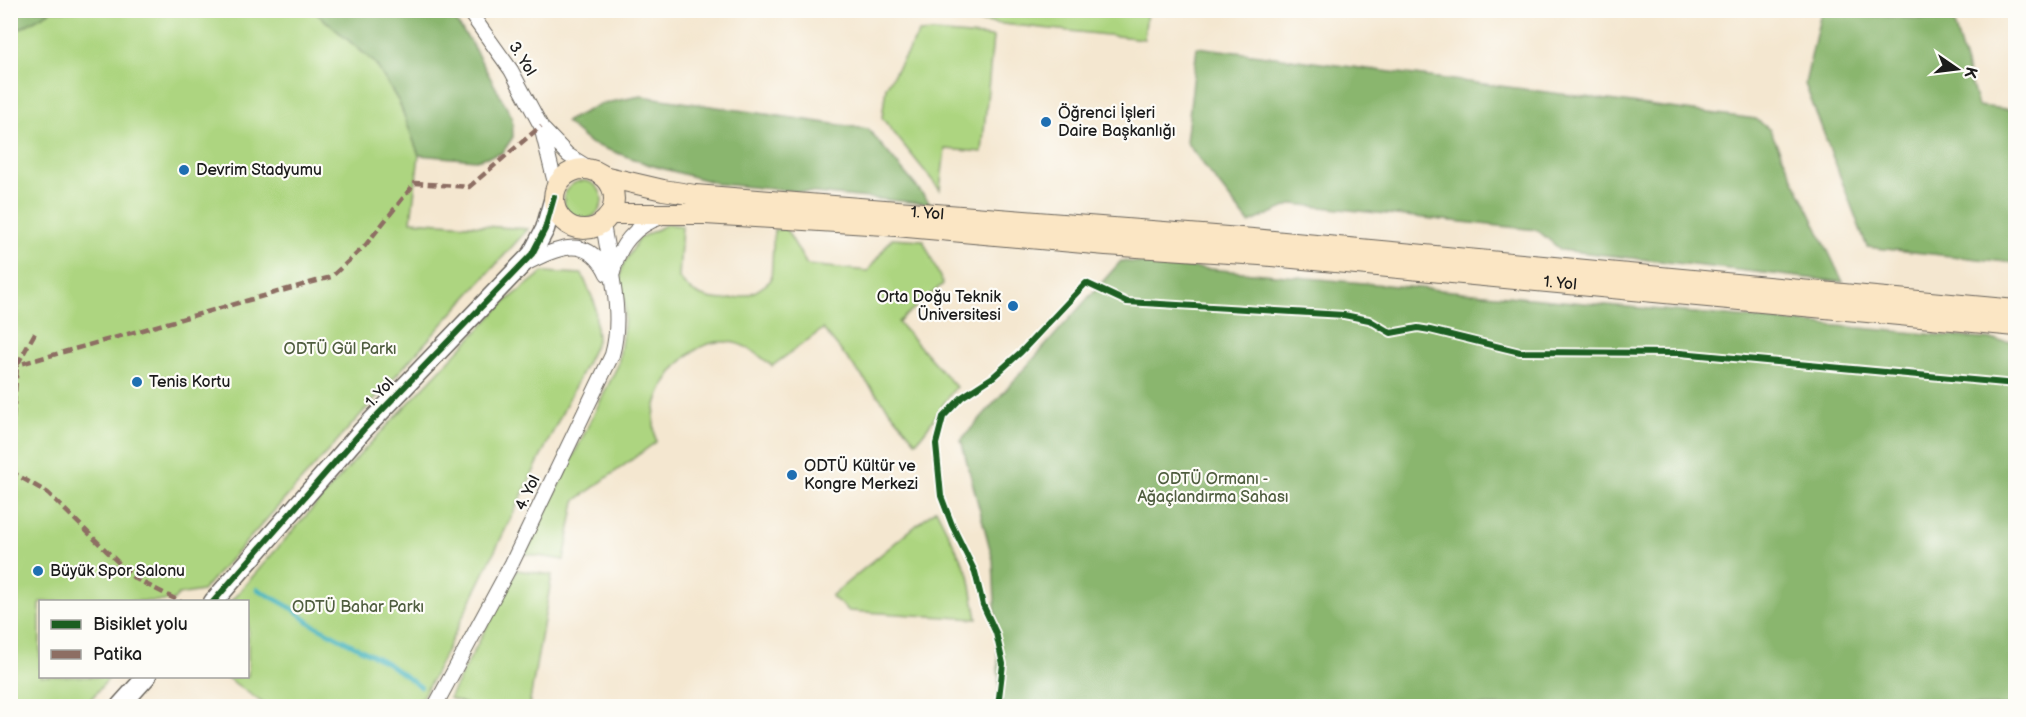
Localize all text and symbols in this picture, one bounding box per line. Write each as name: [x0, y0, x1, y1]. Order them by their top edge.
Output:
street label: 3. Yol: [504, 38, 540, 80]
north arrow: [1927, 39, 1987, 99]
text: K: [1960, 65, 1981, 80]
place label: Öğrenci İşleri Daire Başkanlığı: [1058, 102, 1175, 141]
marker: Öğrenci İşleri Daire Başkanlığı: [1039, 115, 1053, 129]
place label: Devrim Stadyumu: [196, 161, 322, 180]
marker: Devrim Stadyumu: [177, 163, 191, 177]
street label: 1. Yol: [910, 203, 945, 224]
street label: 1. Yol: [1543, 272, 1578, 294]
place label: Orta Doğu Teknik Üniversitesi: [877, 288, 1001, 325]
marker: Orta Doğu Teknik Üniversitesi: [1006, 299, 1020, 313]
park label: ODTÜ Gül Parkı: [283, 338, 397, 359]
place label: Tenis Kortu: [149, 373, 230, 392]
street label: 1. Yol: [362, 374, 398, 412]
marker: Tenis Kortu: [130, 375, 144, 389]
place label: ODTÜ Kültür ve Kongre Merkezi: [804, 455, 918, 494]
marker: ODTÜ Kültür ve Kongre Merkezi: [785, 468, 799, 482]
park label: ODTÜ Ormanı - Ağaçlandırma Sahası: [1137, 468, 1289, 507]
street label: 4. Yol: [511, 472, 545, 514]
place label: Büyük Spor Salonu: [50, 562, 185, 581]
marker: Büyük Spor Salonu: [31, 564, 45, 578]
park label: ODTÜ Bahar Parkı: [292, 596, 424, 617]
legend: [39, 600, 249, 678]
text: Bisiklet yolu: [93, 614, 188, 635]
text: Patika: [93, 644, 142, 665]

